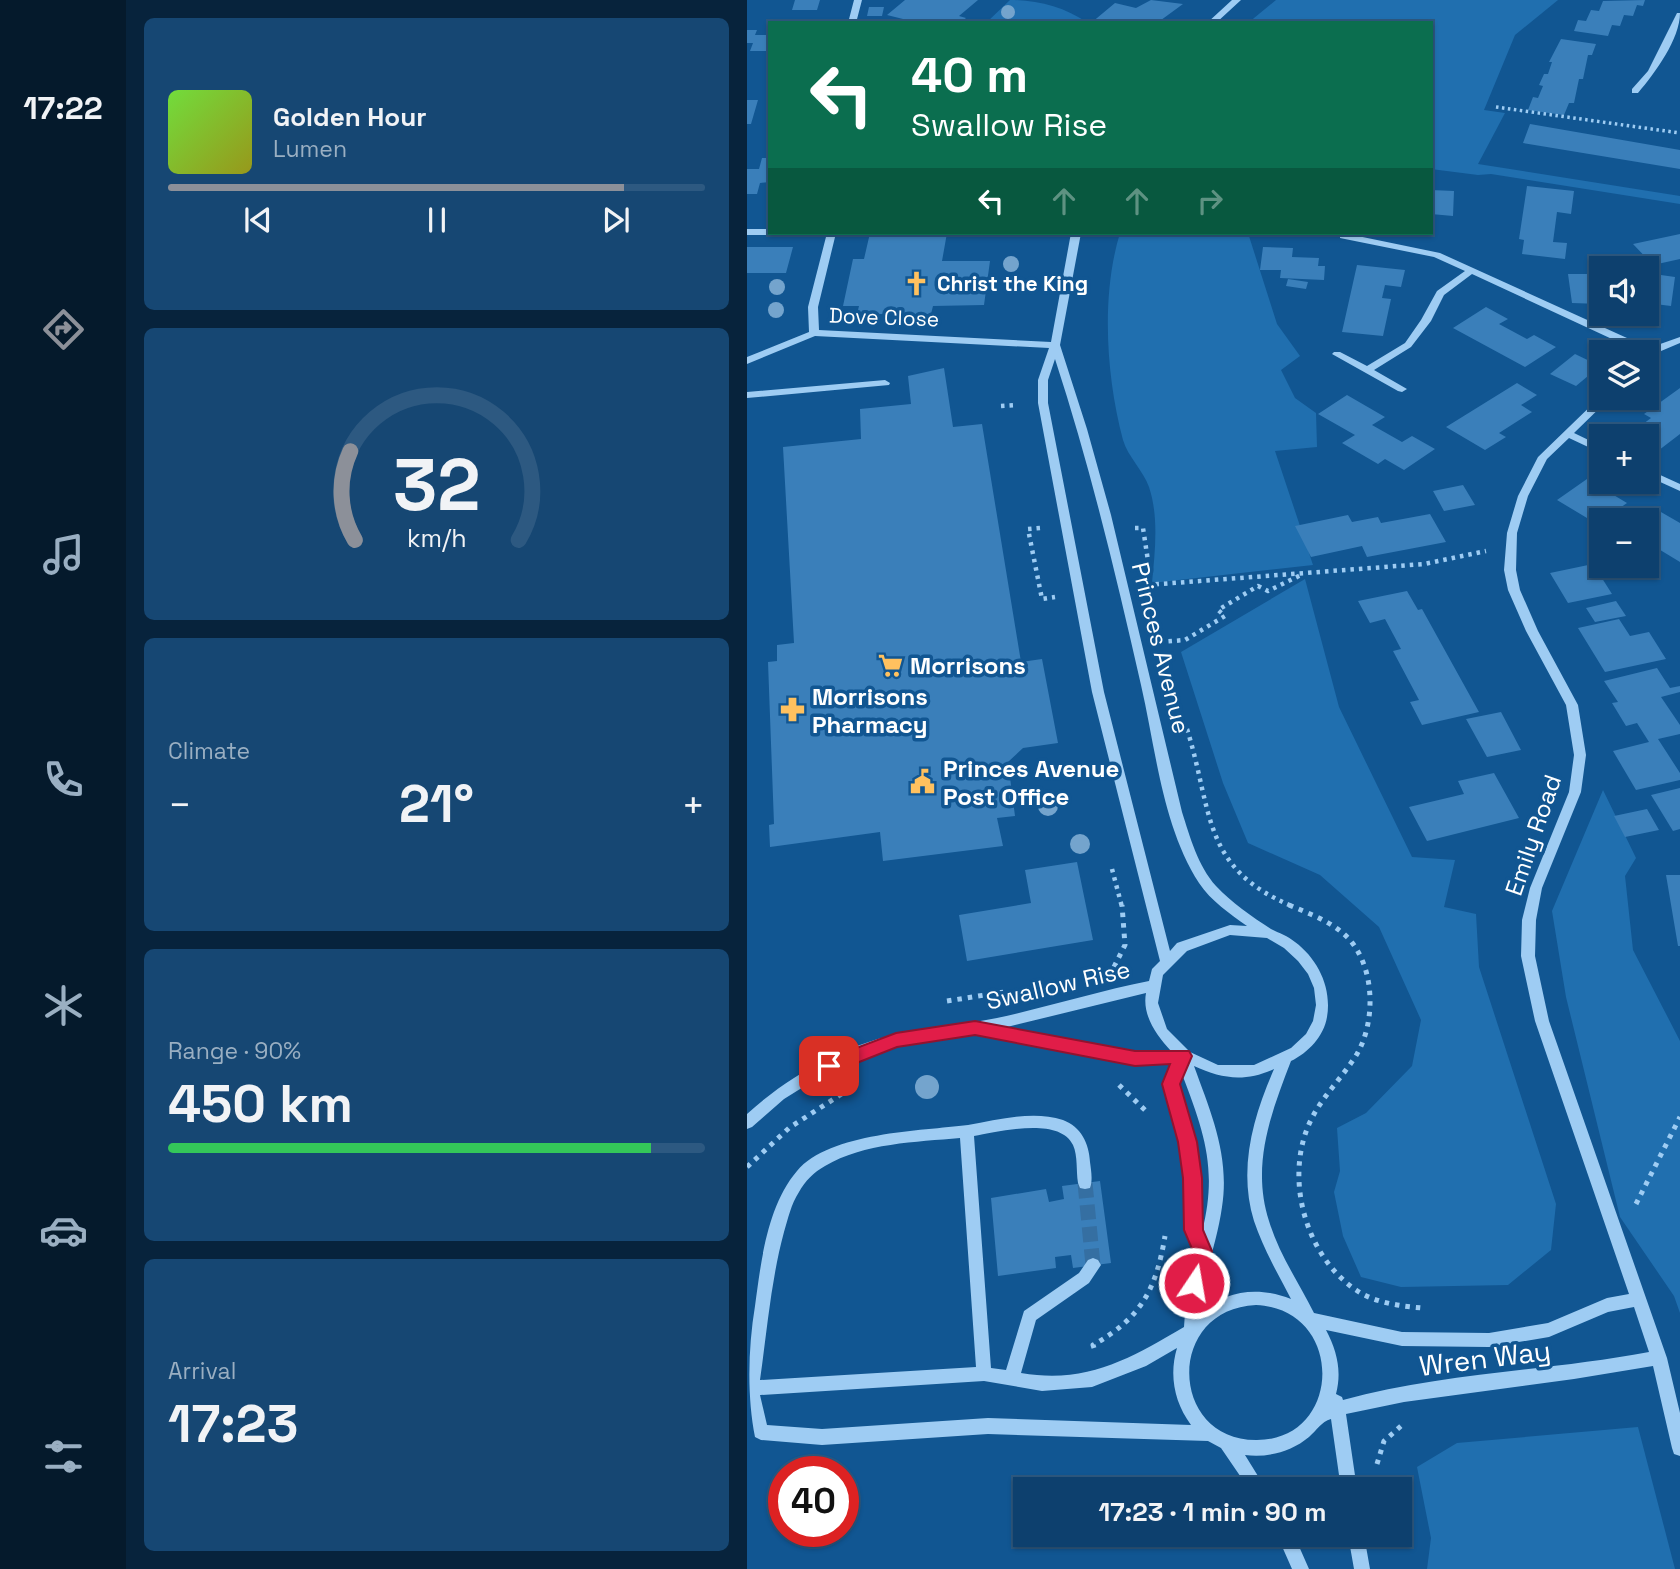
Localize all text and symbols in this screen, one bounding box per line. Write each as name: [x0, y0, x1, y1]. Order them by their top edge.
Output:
text: 40 m: [911, 44, 1028, 106]
icon: left: [796, 49, 887, 140]
text: 17:22: [23, 88, 103, 128]
text: Golden Hour: [273, 100, 427, 134]
text: Swallow Rise: [911, 105, 1107, 145]
text: Lumen: [273, 134, 347, 164]
icon: left: [972, 182, 1010, 220]
icon: ahead: [1045, 182, 1083, 220]
icon: ahead: [1118, 182, 1156, 220]
icon: right: [1191, 182, 1229, 220]
icon: previous: [239, 201, 277, 239]
icon: pause: [418, 201, 456, 239]
icon: next: [597, 201, 635, 239]
map controls: [1589, 256, 1659, 578]
button: sound: [1589, 256, 1659, 326]
church icon: Christ the King: [903, 269, 931, 297]
place label: Christ the King: [937, 270, 1088, 297]
street label: Dove Close: [828, 302, 940, 332]
icon: directions: [39, 305, 88, 354]
button: layers: [1589, 340, 1659, 410]
button: +: [1589, 424, 1659, 494]
text: 32: [393, 439, 480, 532]
button: −: [1589, 508, 1659, 578]
text: km/h: [407, 522, 466, 554]
icon: music: [39, 530, 88, 579]
street label: Princes Avenue: [1125, 559, 1197, 737]
place label: Morrisons: [910, 650, 1026, 681]
supermarket icon: Morrisons: [876, 651, 904, 679]
place label: Morrisons Pharmacy: [812, 681, 928, 740]
pharmacy icon: Morrisons Pharmacy: [778, 696, 806, 724]
text: Climate: [168, 736, 250, 766]
place label: Princes Avenue Post Office: [943, 753, 1119, 812]
icon: phone: [39, 755, 88, 804]
public building icon: Princes Avenue Post Office: [909, 768, 937, 796]
text: 21°: [399, 771, 474, 837]
street label: Emily Road: [1498, 771, 1568, 899]
text: −: [168, 781, 192, 829]
text: +: [681, 781, 705, 829]
street label: Swallow Rise: [983, 953, 1133, 1017]
icon: climate: [39, 981, 88, 1030]
text: Range · 90%: [168, 1036, 301, 1066]
pin: [799, 1036, 859, 1096]
icon: arrive: [810, 1047, 848, 1085]
text: 450 km: [168, 1071, 353, 1137]
icon: car: [39, 1206, 88, 1255]
position arrow: [1157, 1246, 1231, 1320]
street label: Wren Way: [1417, 1332, 1553, 1384]
text: Arrival: [168, 1356, 236, 1386]
text: 17:23: [168, 1391, 298, 1457]
icon: filters: [39, 1432, 88, 1481]
speed limit sign: 40: [768, 1456, 859, 1547]
text: 17:23 · 1 min · 90 m: [1098, 1495, 1327, 1529]

